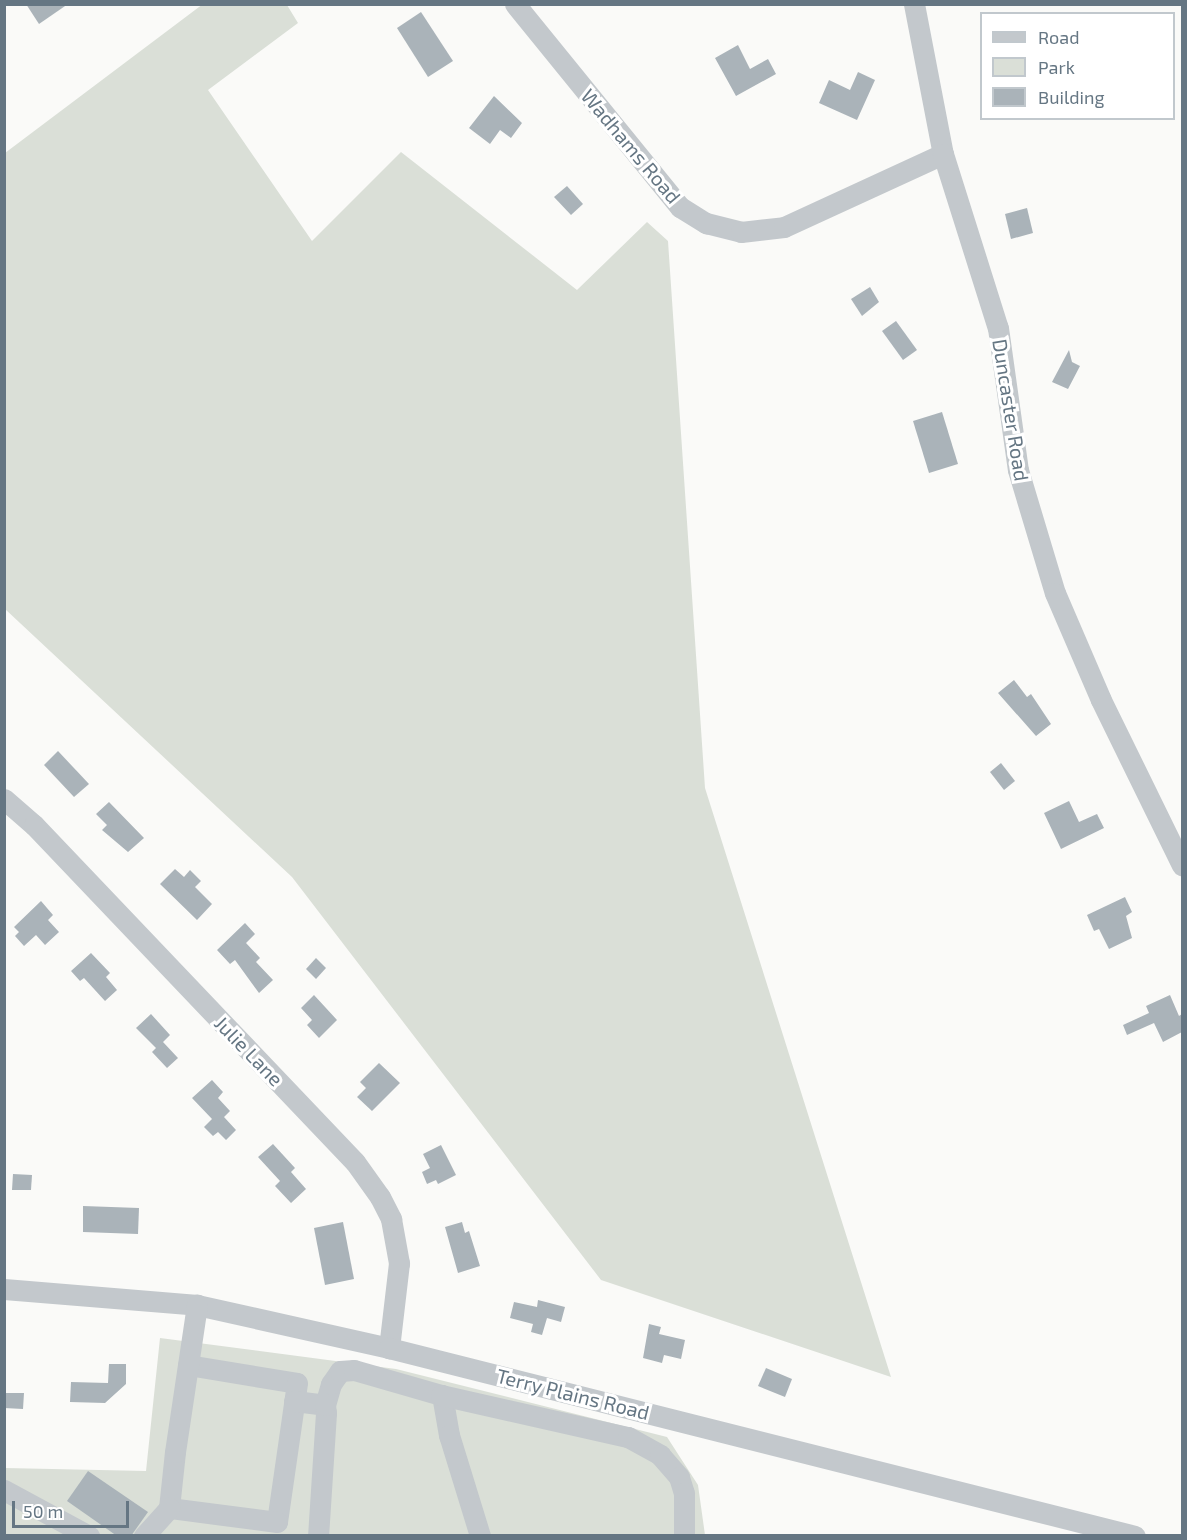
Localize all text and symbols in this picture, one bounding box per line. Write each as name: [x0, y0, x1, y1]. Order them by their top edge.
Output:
legend: [980, 12, 1175, 120]
text: Road: [1038, 26, 1079, 48]
text: Park: [1038, 56, 1075, 78]
street label: Wadhams Road: [576, 84, 686, 208]
text: Building: [1038, 86, 1105, 108]
street label: Duncaster Road: [988, 337, 1034, 483]
street label: Julie Lane: [210, 1011, 288, 1091]
street label: Terry Plains Road: [494, 1363, 652, 1425]
scale bar: [15, 1489, 132, 1527]
text: 50 m: [23, 1500, 63, 1522]

